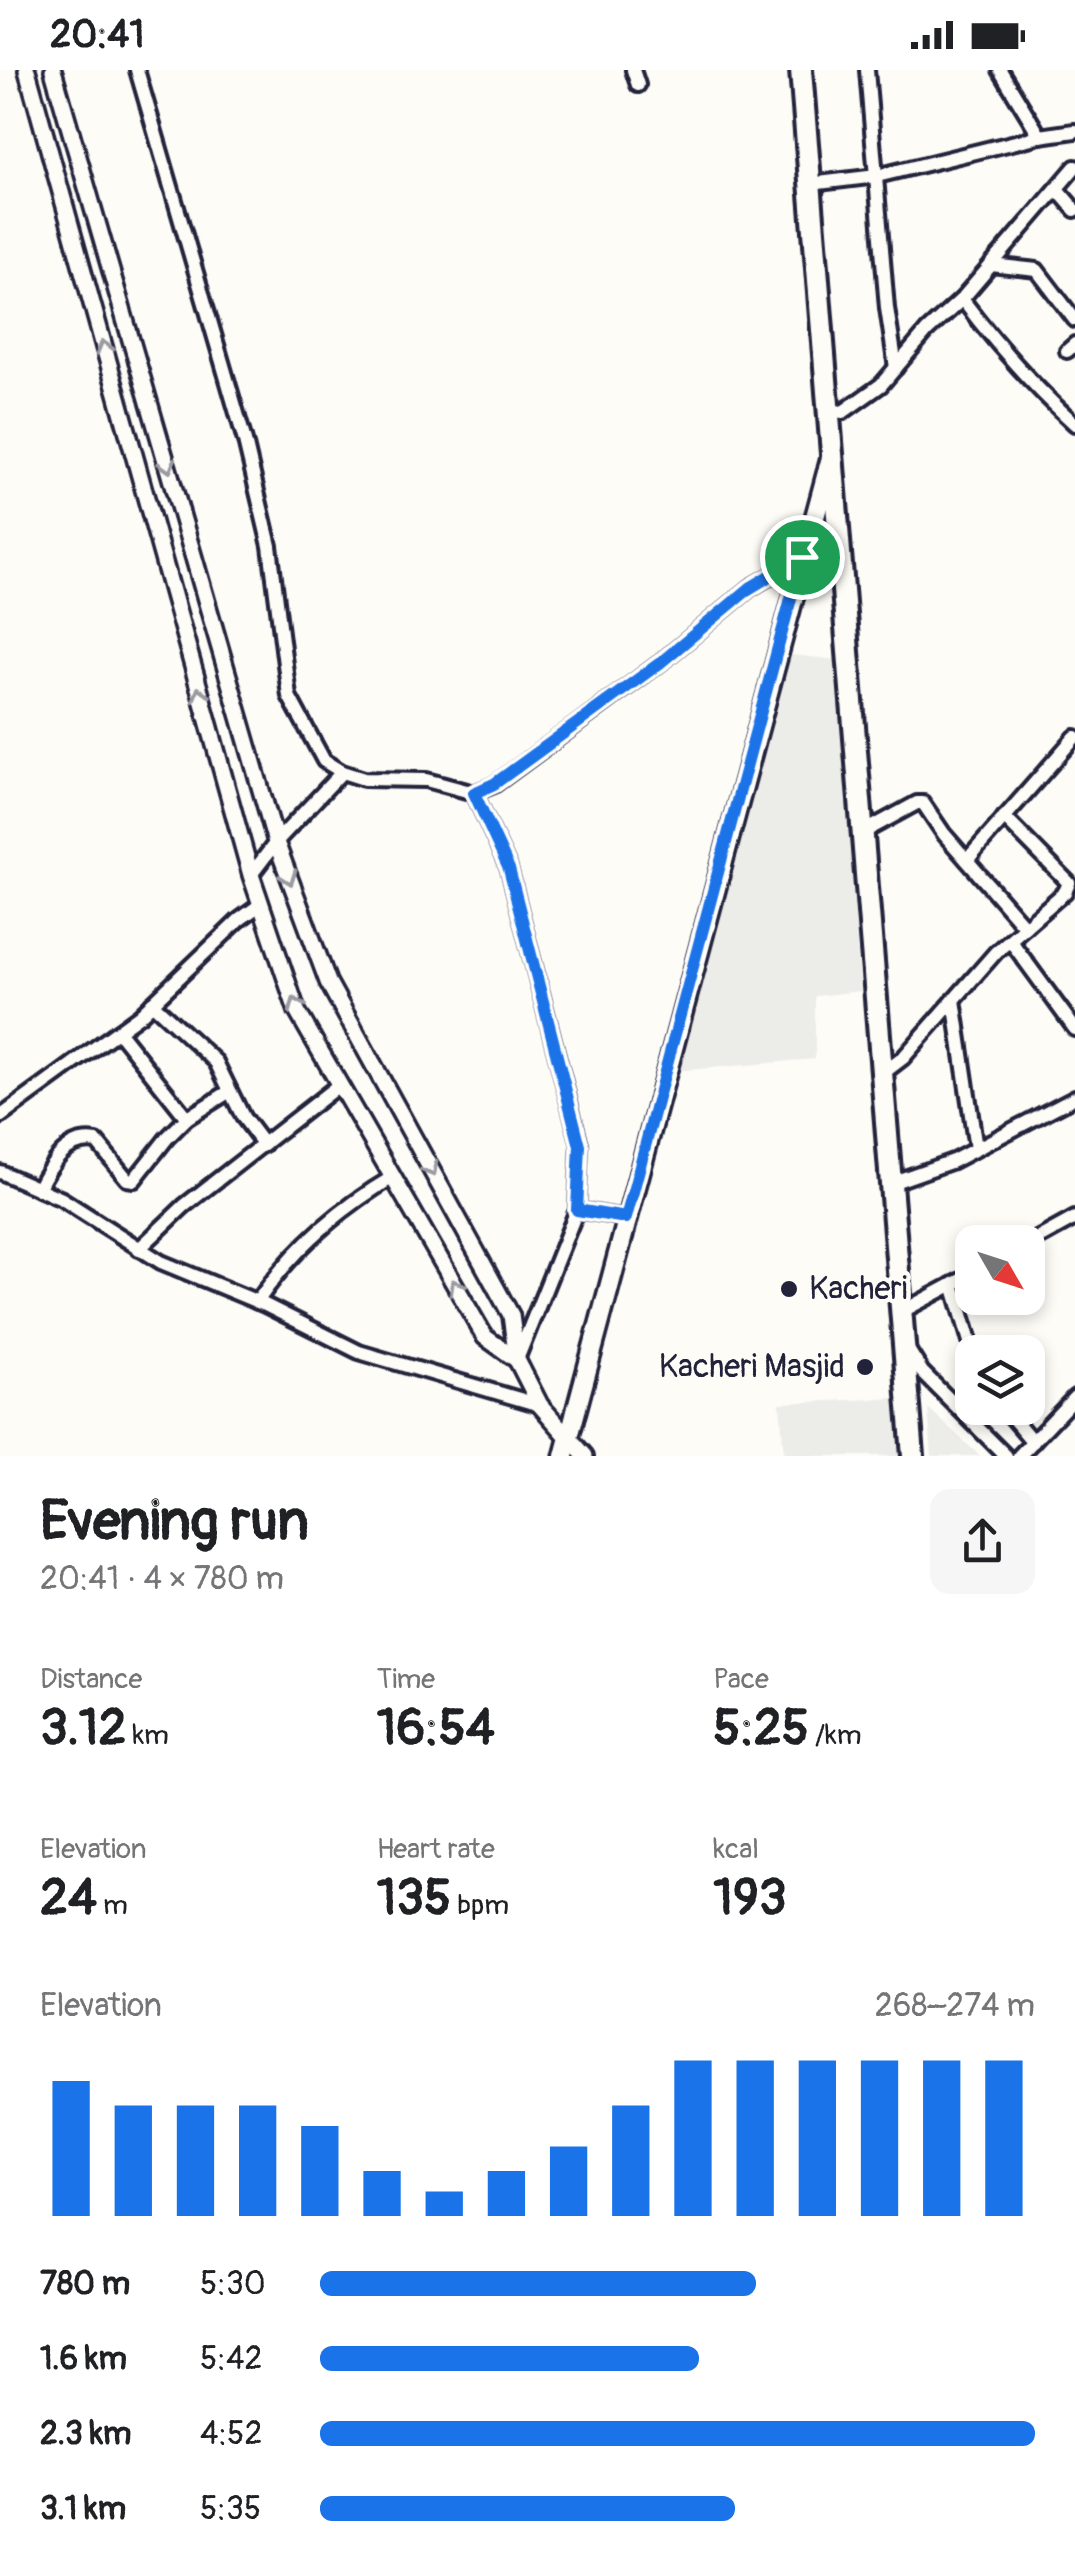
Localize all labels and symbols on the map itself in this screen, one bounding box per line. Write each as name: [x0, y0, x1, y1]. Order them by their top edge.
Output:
one-way arrow: [94, 339, 115, 356]
one-way arrow: [156, 457, 177, 474]
pin: [760, 515, 845, 600]
one-way arrow: [191, 686, 212, 703]
one-way arrow: [278, 869, 298, 886]
one-way arrow: [287, 996, 307, 1014]
one-way arrow: [419, 1160, 438, 1178]
north arrow: [955, 1225, 1045, 1315]
place label: Kacheri: [809, 1269, 907, 1309]
marker: Kacheri: [778, 1278, 800, 1300]
one-way arrow: [449, 1279, 468, 1297]
place label: Kacheri Masjid: [659, 1347, 845, 1387]
marker: Kacheri Masjid: [854, 1356, 876, 1378]

